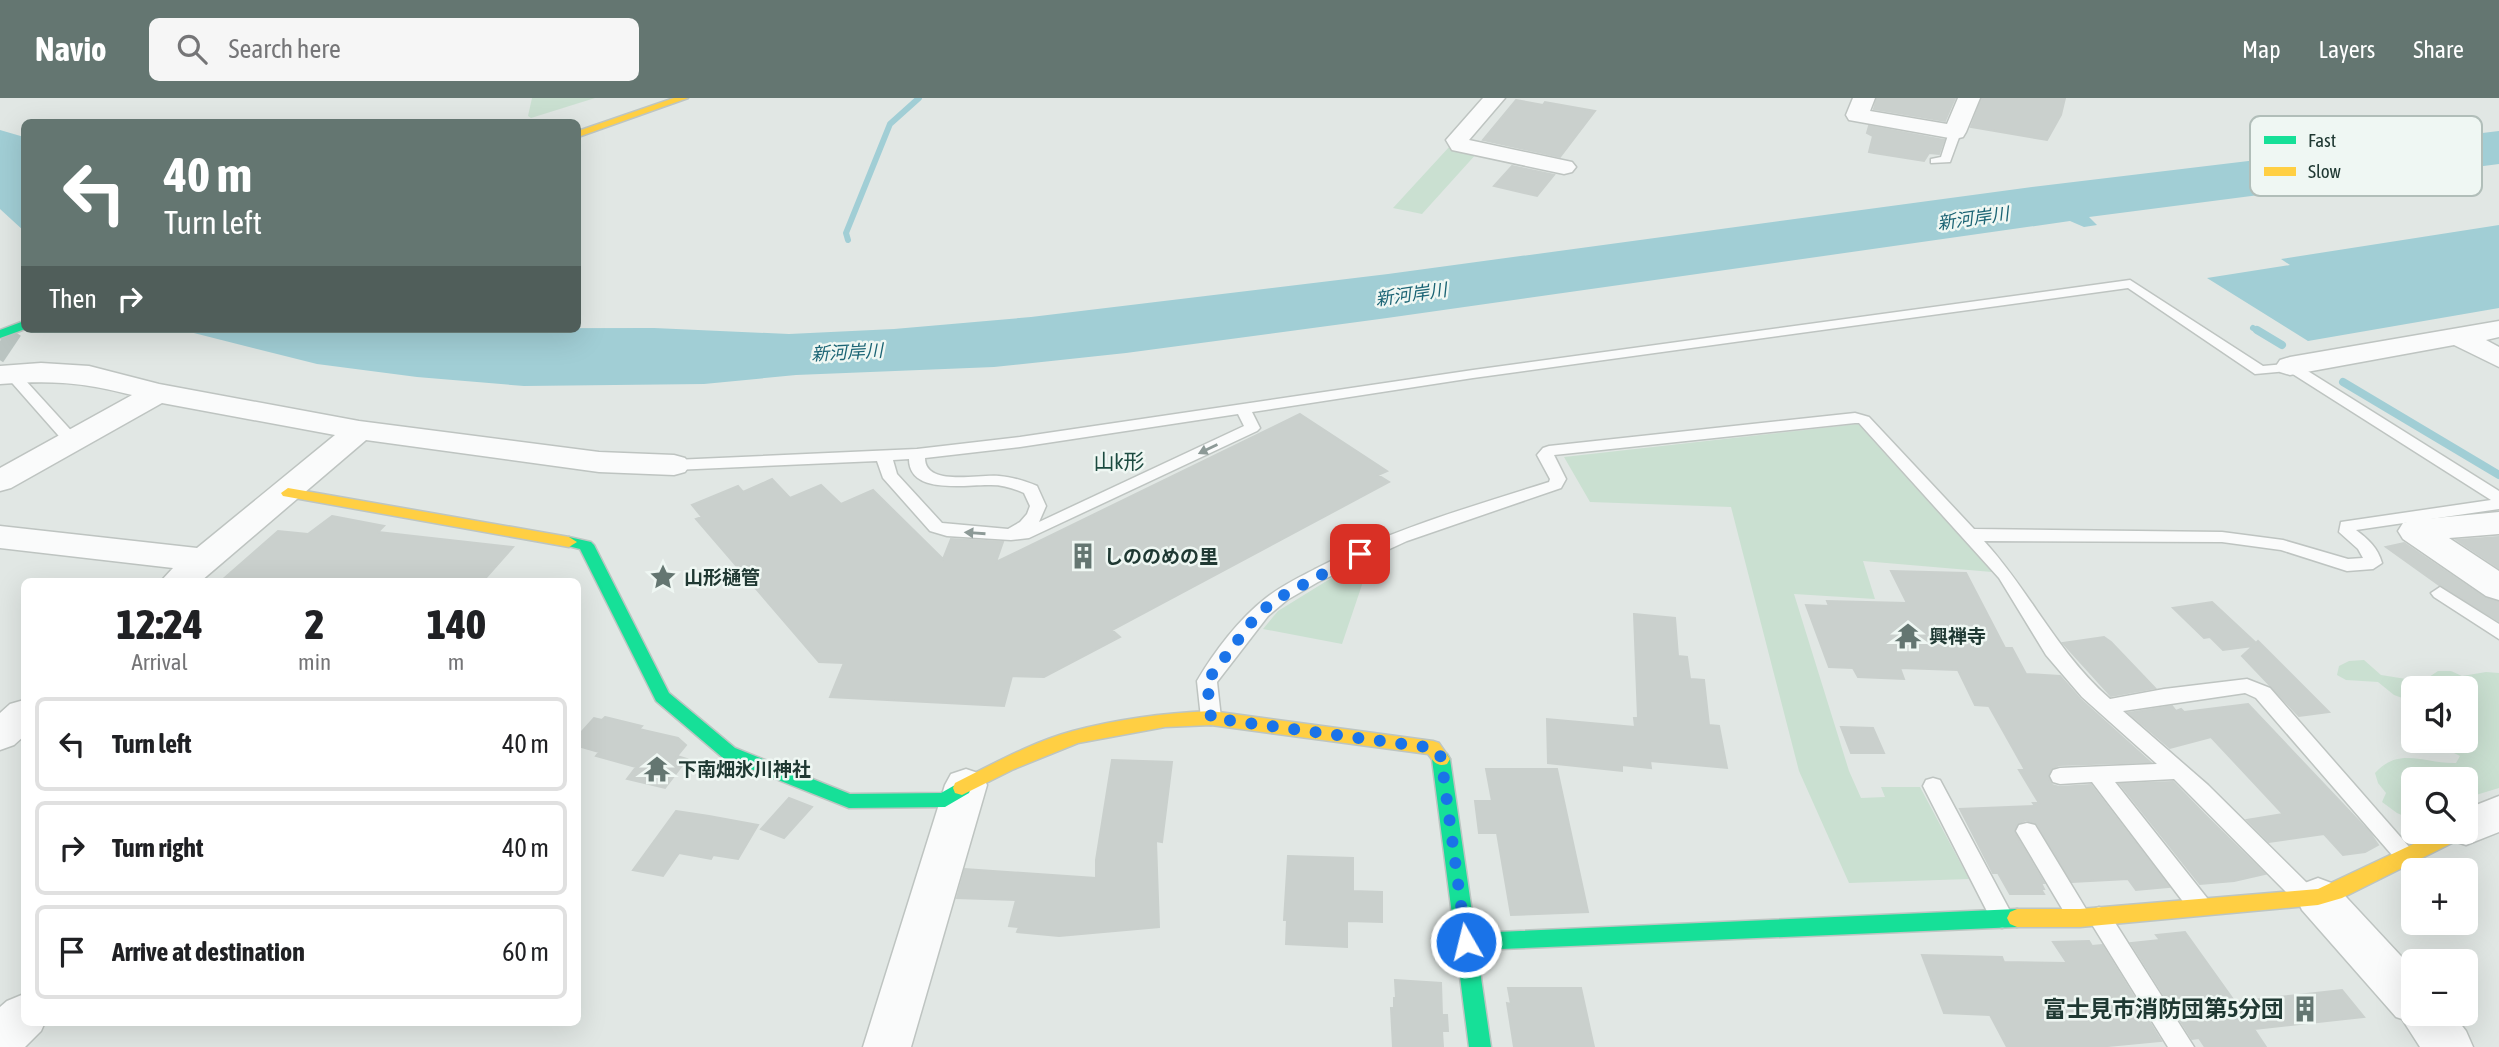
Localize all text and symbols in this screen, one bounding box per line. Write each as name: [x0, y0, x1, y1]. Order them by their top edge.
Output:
search box: [149, 18, 639, 81]
text: Navio: [35, 30, 107, 68]
icon: search: [173, 30, 211, 68]
text: Search here: [229, 34, 341, 64]
text: Map: [2242, 36, 2281, 63]
text: Layers: [2319, 36, 2375, 63]
text: Share: [2413, 36, 2464, 63]
legend: [2250, 116, 2482, 196]
text: Fast: [2308, 129, 2336, 151]
text: 40 m: [164, 146, 252, 202]
icon: left: [49, 147, 140, 238]
text: Slow: [2308, 160, 2342, 182]
water label: 新河岸川: [1936, 202, 2012, 233]
text: Turn left: [164, 204, 262, 241]
water label: 新河岸川: [1374, 278, 1450, 309]
icon: right: [111, 280, 149, 318]
text: Then: [49, 284, 97, 314]
water label: 新河岸川: [810, 340, 885, 364]
one-way arrow: [1198, 443, 1218, 455]
district label: 山k形: [1093, 449, 1145, 473]
pin: [1330, 524, 1390, 584]
one-way arrow: [964, 527, 986, 538]
icon: arrive: [1341, 535, 1379, 573]
building icon: しののめの里: [1068, 541, 1098, 571]
place label: しののめの里: [1104, 545, 1218, 567]
place icon: 山形樋管: [648, 562, 678, 592]
place label: 山形樋管: [684, 566, 760, 588]
text: 12:24: [116, 600, 203, 648]
text: 2: [305, 600, 324, 648]
text: 140: [426, 600, 486, 648]
temple icon: 興禅寺: [1893, 621, 1923, 651]
place label: 興禅寺: [1929, 625, 1986, 647]
text: Arrival: [131, 649, 188, 675]
text: min: [298, 649, 331, 675]
text: m: [448, 649, 464, 675]
map controls: [2401, 676, 2478, 1026]
button: sound: [2401, 676, 2478, 753]
icon: left: [53, 725, 91, 763]
text: Turn left: [112, 729, 192, 759]
text: 40 m: [502, 729, 549, 759]
temple icon: 下南畑氷川神社: [642, 754, 672, 784]
place label: 下南畑氷川神社: [678, 758, 811, 780]
button: search: [2401, 767, 2478, 844]
icon: right: [53, 829, 91, 867]
text: Turn right: [112, 833, 203, 863]
text: 40 m: [502, 833, 549, 863]
button: +: [2401, 858, 2478, 935]
position arrow: [1429, 905, 1503, 979]
icon: arrive: [53, 933, 91, 971]
text: Arrive at destination: [112, 937, 305, 967]
text: 60 m: [502, 937, 549, 967]
button: −: [2401, 949, 2478, 1026]
building icon: 富士見市消防団第5分団: [2290, 994, 2320, 1024]
place label: 富士見市消防団第5分団: [2043, 996, 2284, 1022]

